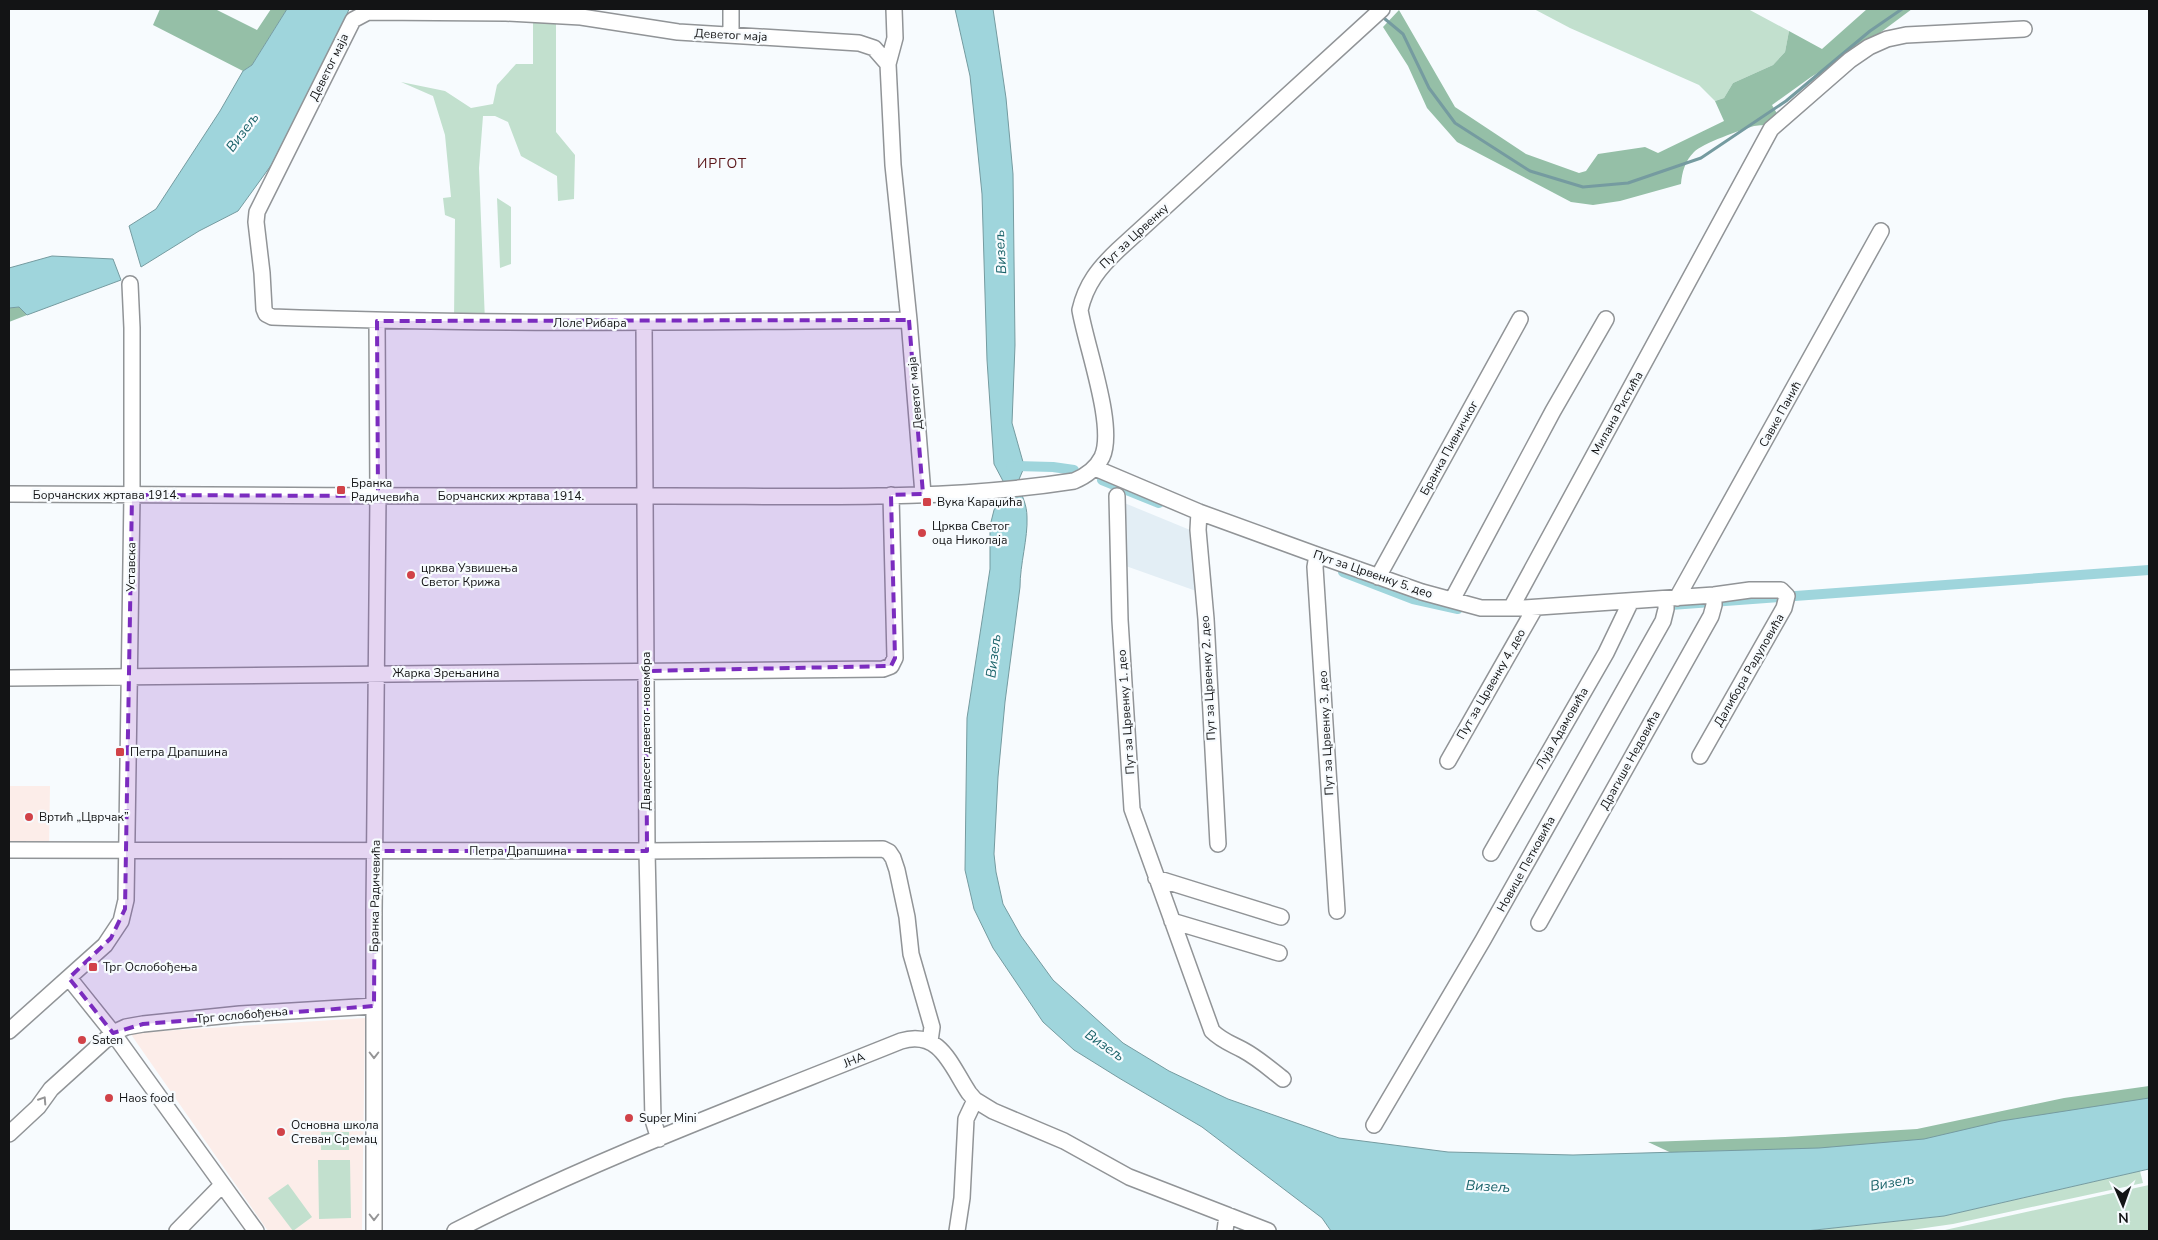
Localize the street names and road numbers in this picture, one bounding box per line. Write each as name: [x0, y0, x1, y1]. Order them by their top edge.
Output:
street label: Деветог маја: [694, 25, 768, 45]
street label: Деветог маја: [306, 31, 352, 103]
street label: Пут за Црвенку: [1096, 199, 1172, 272]
street label: Лоле Рибара: [553, 315, 627, 331]
street label: Деветог маја: [904, 356, 926, 430]
street label: Милана Ристића: [1587, 368, 1647, 458]
street label: Савке Панић: [1755, 378, 1805, 450]
street label: Бранка Пивничког: [1416, 397, 1482, 498]
street label: Борчанских жртава 1914.: [33, 487, 179, 503]
street label: Борчанских жртава 1914.: [438, 488, 584, 504]
street label: Уставска: [123, 542, 139, 593]
street label: Пут за Црвенку 5. део: [1311, 546, 1435, 602]
street label: Далибора Радуловића: [1710, 611, 1788, 729]
street label: Пут за Црвенку 2. део: [1197, 615, 1219, 741]
street label: Пут за Црвенку 4. део: [1453, 626, 1529, 742]
street label: Пут за Црвенку 1. део: [1114, 649, 1138, 775]
street label: Двадесет деветог новембра: [638, 652, 654, 810]
street label: Жарка Зрењанина: [393, 665, 499, 681]
street label: Пут за Црвенку 3. део: [1315, 670, 1337, 796]
street label: Луја Адамовића: [1532, 684, 1592, 772]
street label: Драгише Недовића: [1596, 708, 1664, 812]
street label: Новице Петковића: [1493, 813, 1559, 915]
street label: Бранка Радичевића: [366, 840, 384, 952]
street label: Петра Драпшина: [469, 843, 567, 859]
street label: Трг ослобођења: [196, 1003, 288, 1027]
street label: ЈНА: [840, 1048, 867, 1072]

